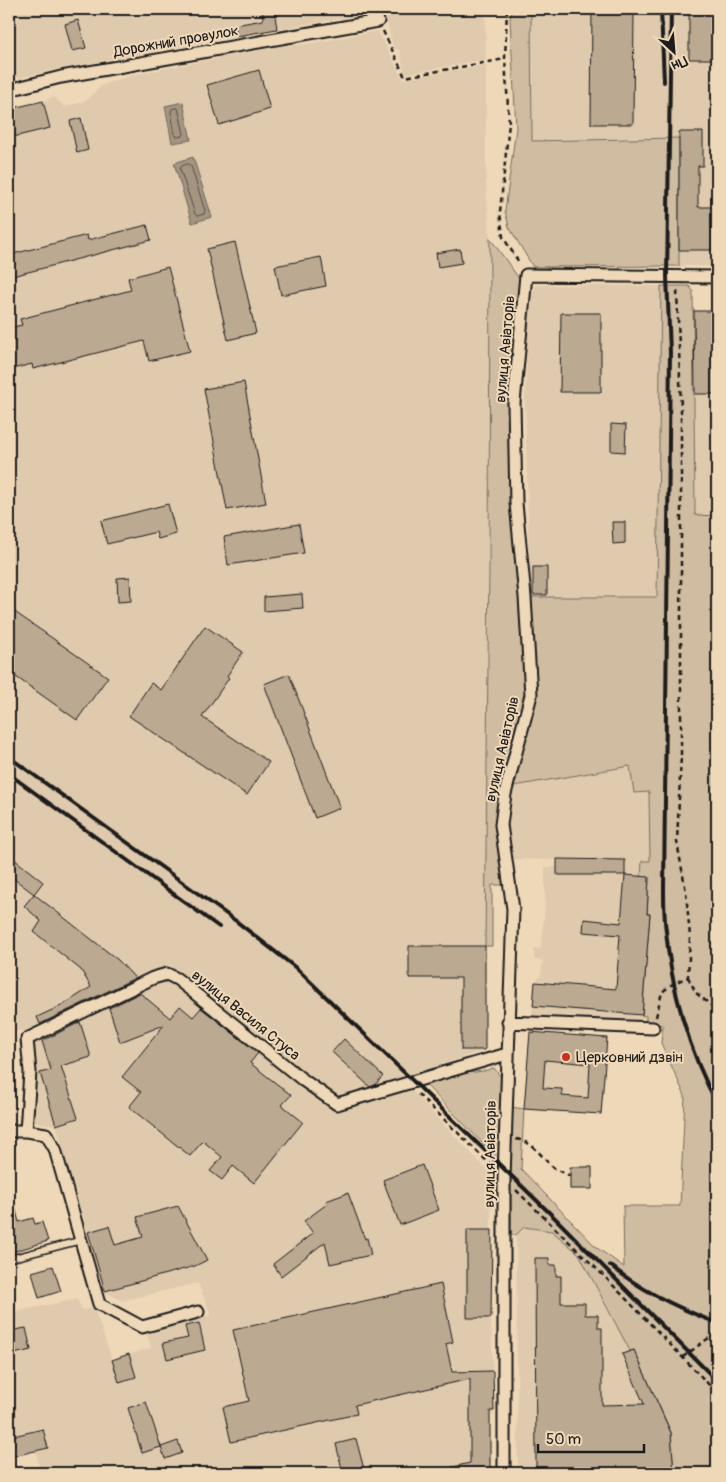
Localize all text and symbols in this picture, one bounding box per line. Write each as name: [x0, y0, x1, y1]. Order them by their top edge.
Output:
street label: Дорожний провулок: [111, 21, 240, 62]
north arrow: [648, 28, 698, 78]
text: Пн: [669, 52, 690, 74]
street label: вулиця Авіаторів: [491, 295, 520, 403]
street label: вулиця Авіаторів: [481, 695, 524, 804]
street label: вулиця Василя Стуса: [188, 966, 304, 1065]
place label: Церковний дзвін: [576, 1048, 683, 1067]
marker: Церковний дзвін: [560, 1051, 572, 1063]
street label: вулиця Авіаторів: [480, 1100, 501, 1208]
scale bar: [538, 1422, 645, 1454]
text: 50 m: [546, 1430, 581, 1449]

